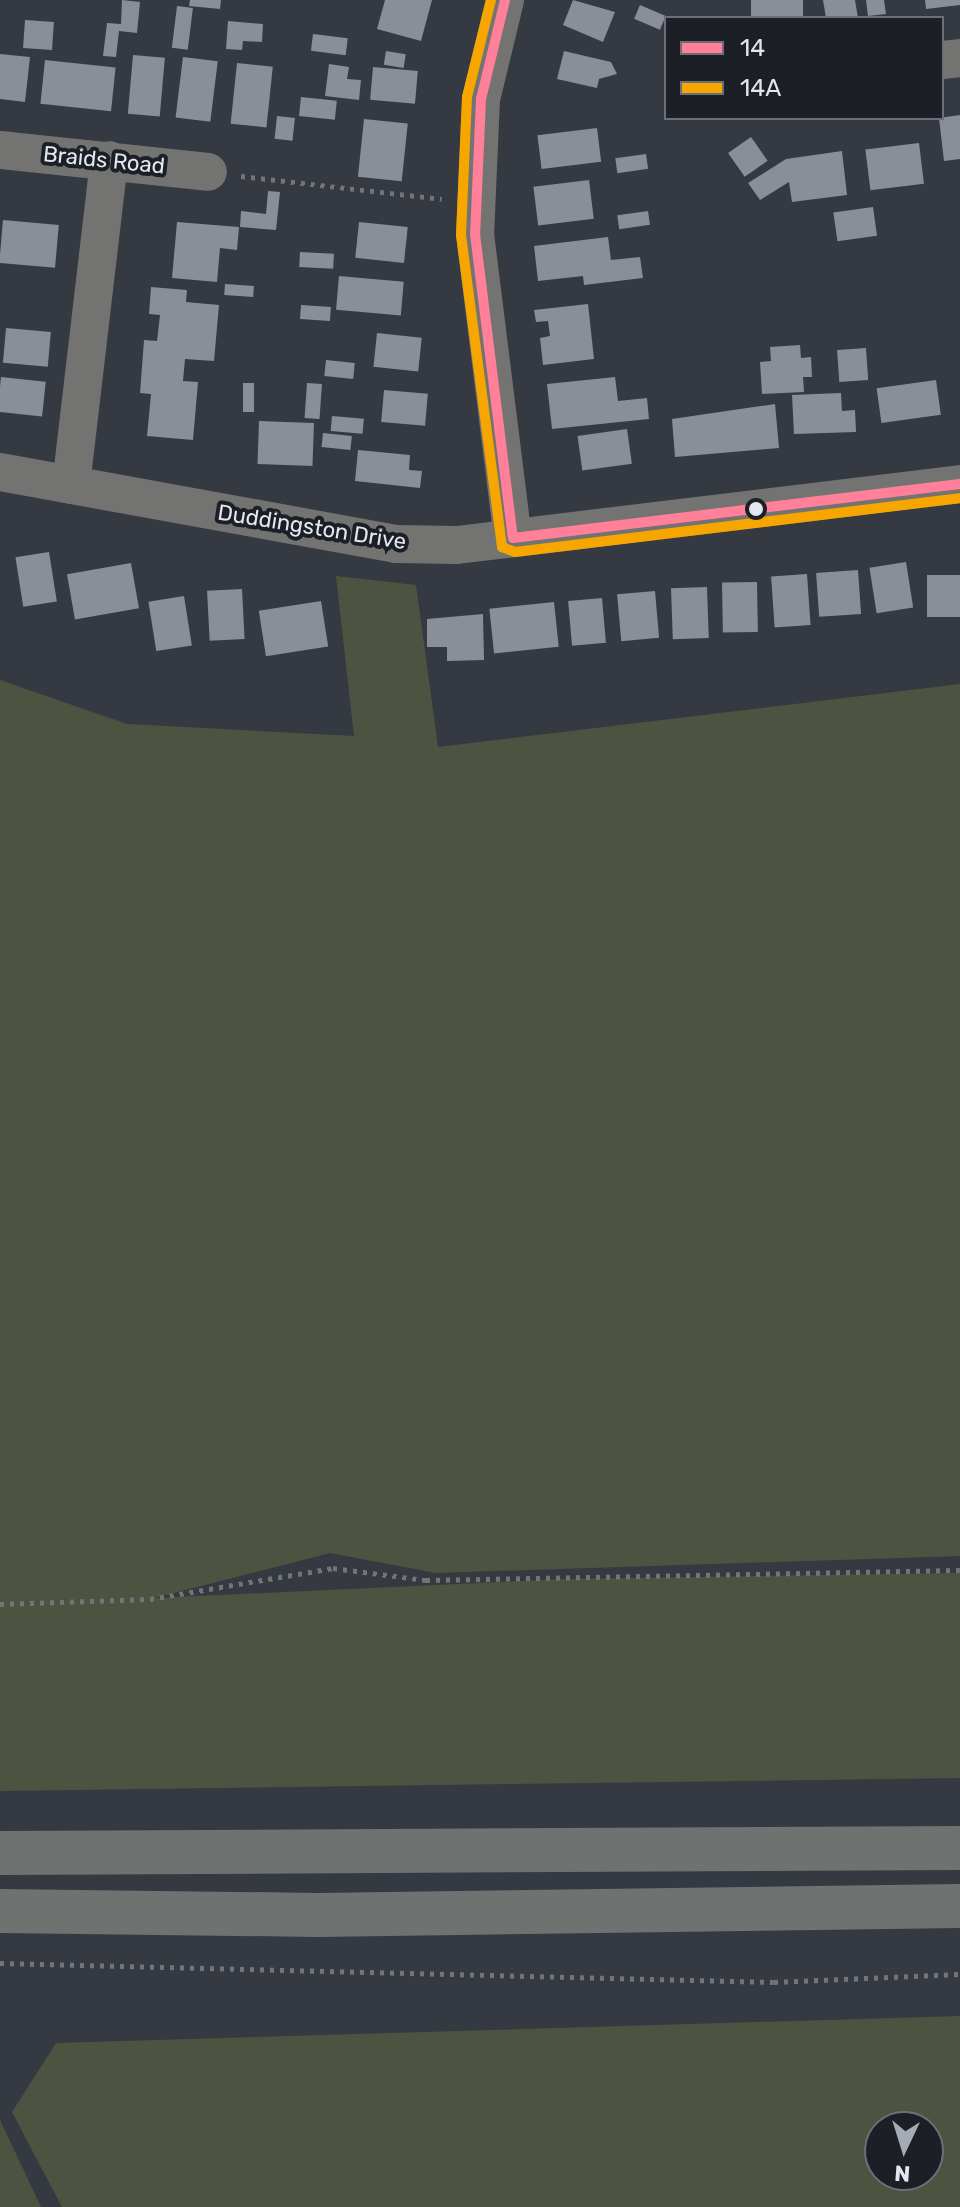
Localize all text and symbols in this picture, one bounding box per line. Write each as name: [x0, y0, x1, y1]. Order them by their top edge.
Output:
legend: [664, 16, 944, 120]
text: 14: [740, 34, 765, 62]
text: 14A: [740, 74, 781, 102]
street label: Braids Road: [42, 140, 166, 180]
street label: Duddingston Drive: [216, 499, 408, 555]
unlabelled marker: [748, 501, 764, 517]
north arrow: [864, 2111, 944, 2191]
text: N: [894, 2159, 911, 2187]

